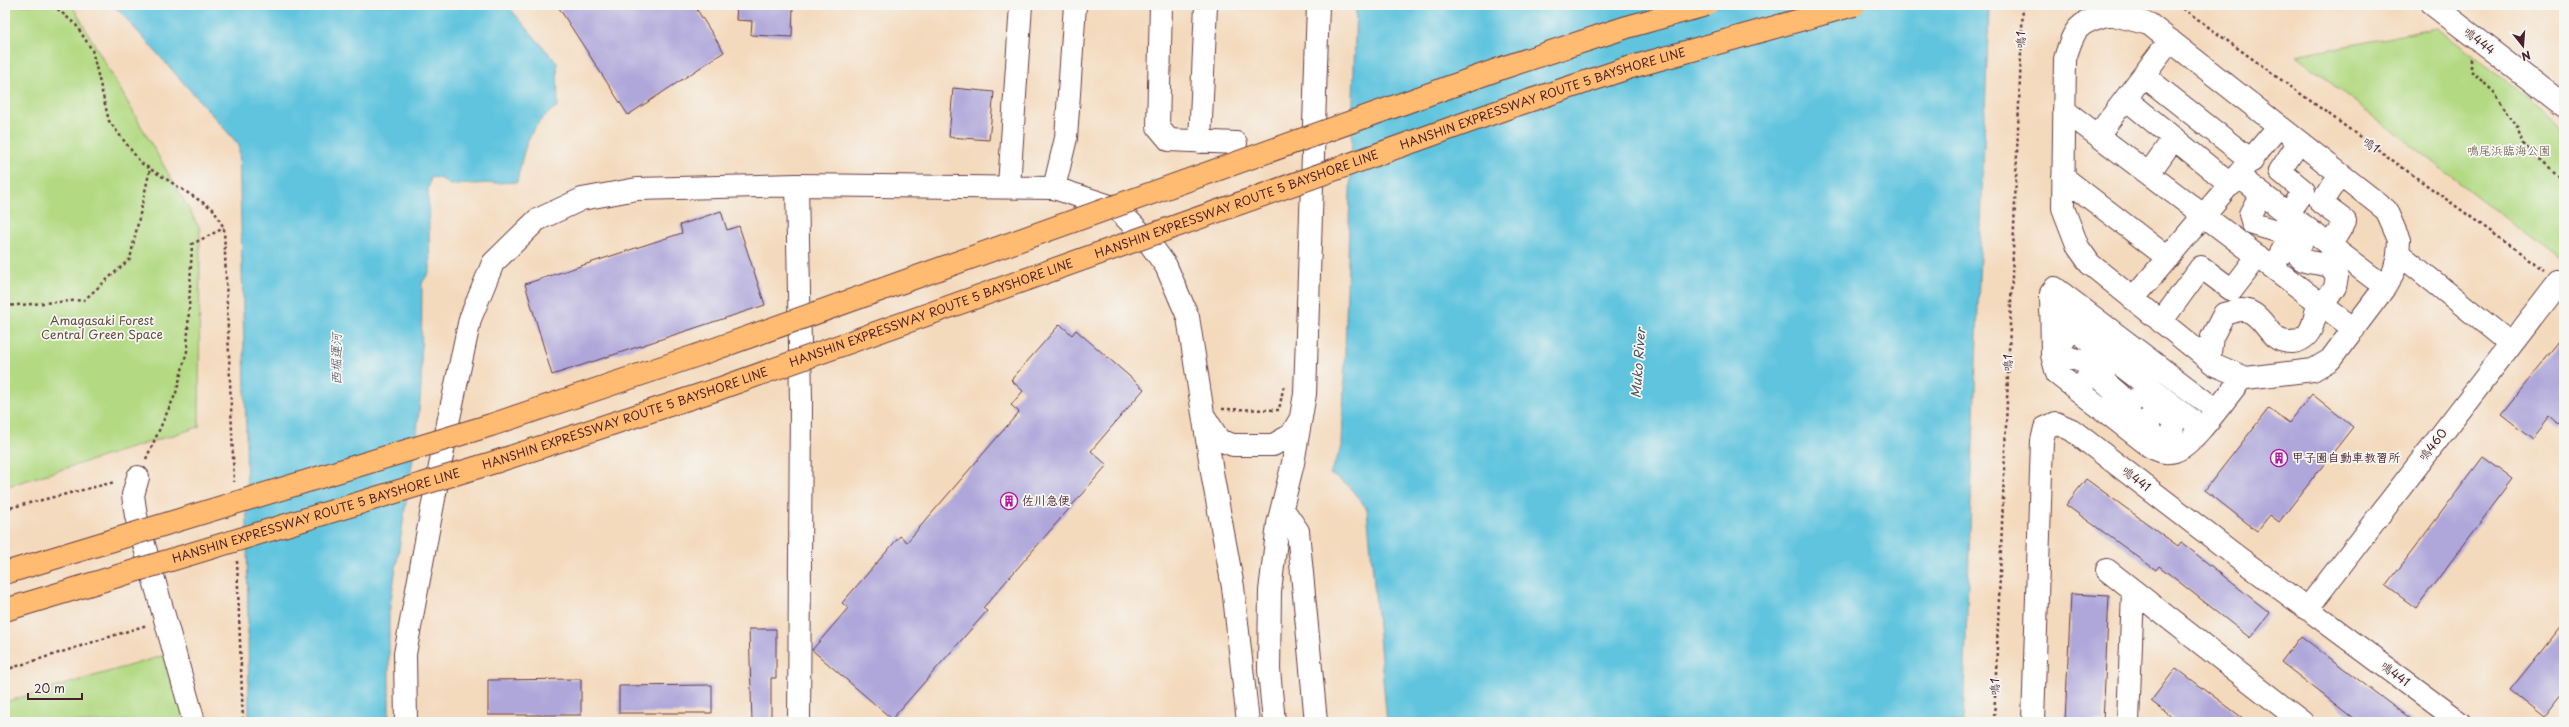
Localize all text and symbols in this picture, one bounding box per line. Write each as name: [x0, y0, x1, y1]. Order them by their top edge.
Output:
street label: 鳴444: [2460, 22, 2499, 58]
north arrow: [2503, 26, 2543, 66]
street label: 鳴1: [2011, 31, 2029, 49]
street label: HANSHIN EXPRESSWAY ROUTE 5 BAYSHORE LINE: [1397, 42, 1688, 154]
text: N: [2519, 47, 2533, 66]
street label: 鳴1: [2359, 132, 2384, 157]
park label: 鳴尾浜臨海公園: [2467, 141, 2551, 159]
street label: HANSHIN EXPRESSWAY ROUTE 5 BAYSHORE LINE: [1092, 145, 1381, 262]
street label: HANSHIN EXPRESSWAY ROUTE 5 BAYSHORE LINE: [787, 253, 1075, 371]
park label: Amagasaki Forest Central Green Space: [41, 311, 163, 343]
water label: Muko River: [1626, 325, 1650, 399]
water label: 西堀運河: [326, 331, 345, 385]
street label: 鳴1: [1998, 354, 2016, 372]
street label: HANSHIN EXPRESSWAY ROUTE 5 BAYSHORE LINE: [480, 362, 770, 473]
street label: 鳴460: [2414, 424, 2451, 465]
building icon: 甲子園自動車教習所: [2269, 448, 2289, 468]
place label: 甲子園自動車教習所: [2292, 448, 2401, 466]
street label: 鳴441: [2118, 461, 2155, 495]
street label: HANSHIN EXPRESSWAY ROUTE 5 BAYSHORE LINE: [170, 463, 462, 567]
building icon: 佐川急便: [999, 491, 1019, 511]
place label: 佐川急便: [1022, 491, 1070, 509]
street label: 鳴441: [2377, 656, 2414, 690]
scale bar: [28, 675, 82, 701]
street label: 鳴1: [1985, 678, 2003, 696]
text: 20 m: [34, 679, 65, 697]

